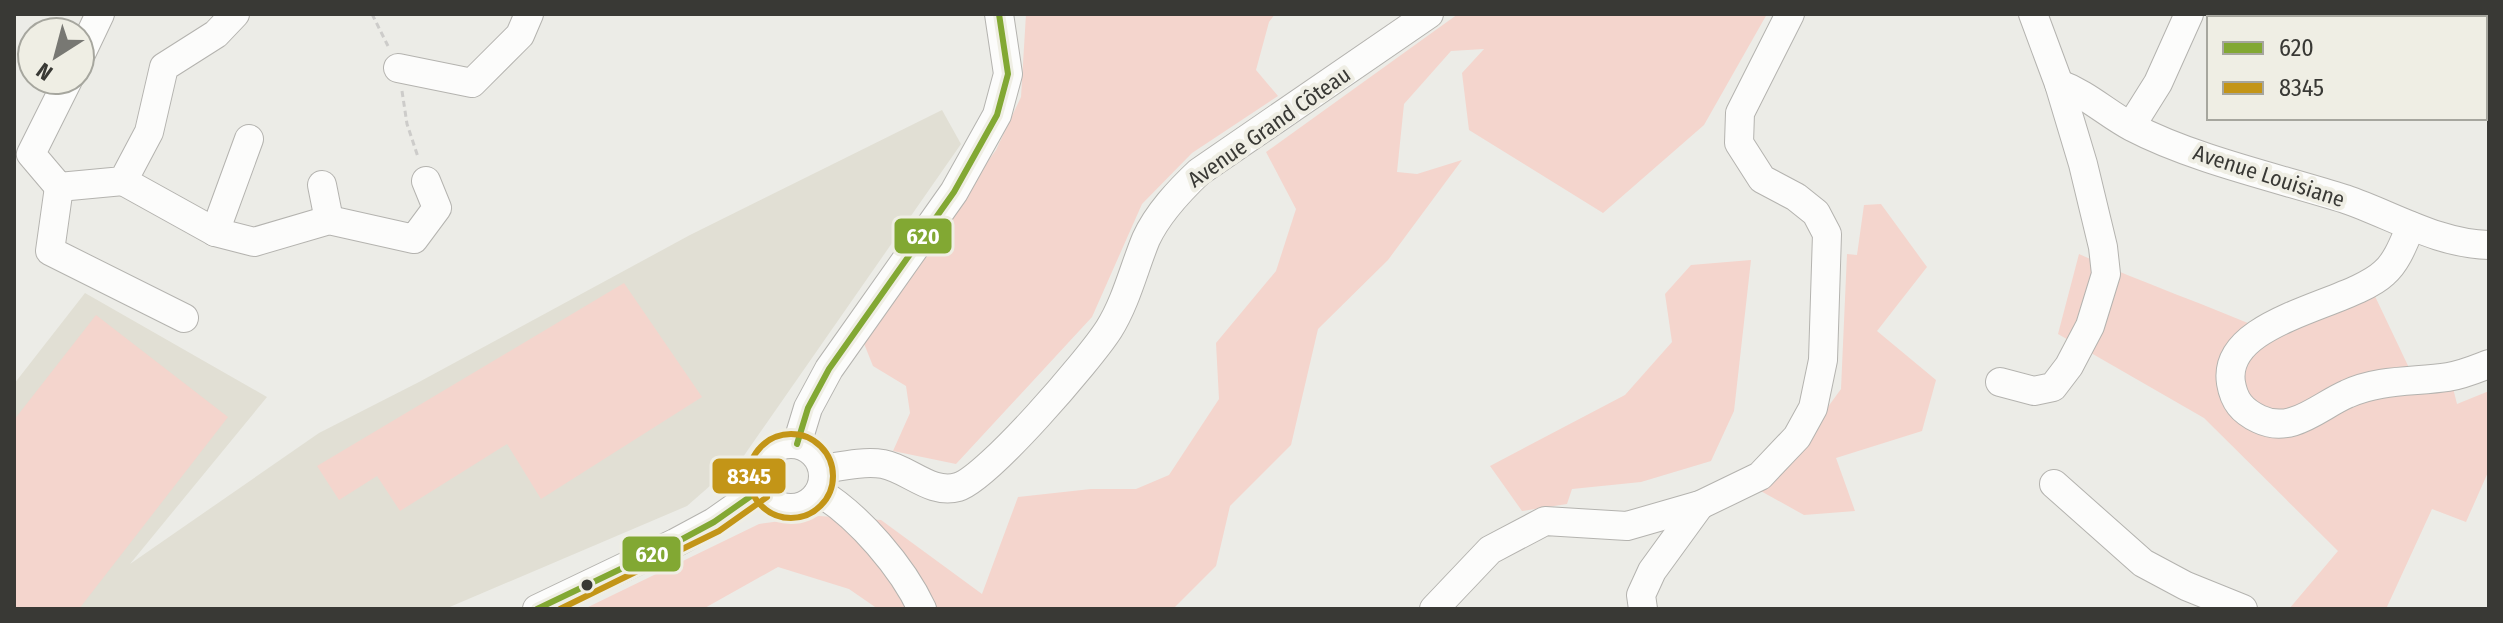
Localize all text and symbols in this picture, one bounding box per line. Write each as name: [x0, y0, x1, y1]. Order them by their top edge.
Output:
north arrow: [16, 16, 96, 96]
legend: [2207, 16, 2487, 120]
text: 620: [2279, 34, 2314, 62]
text: N: [31, 57, 58, 87]
street label: Avenue Grand Côteau: [1182, 61, 1356, 193]
text: 8345: [2279, 74, 2324, 102]
street label: Avenue Louisiane: [2190, 139, 2348, 213]
line badge: 620: [893, 217, 953, 255]
text: 620: [906, 223, 940, 250]
line badge: 8345: [711, 457, 787, 495]
text: 8345: [727, 463, 771, 490]
line badge: 620: [621, 535, 682, 573]
text: 620: [635, 541, 669, 568]
unlabelled marker: [579, 577, 595, 593]

